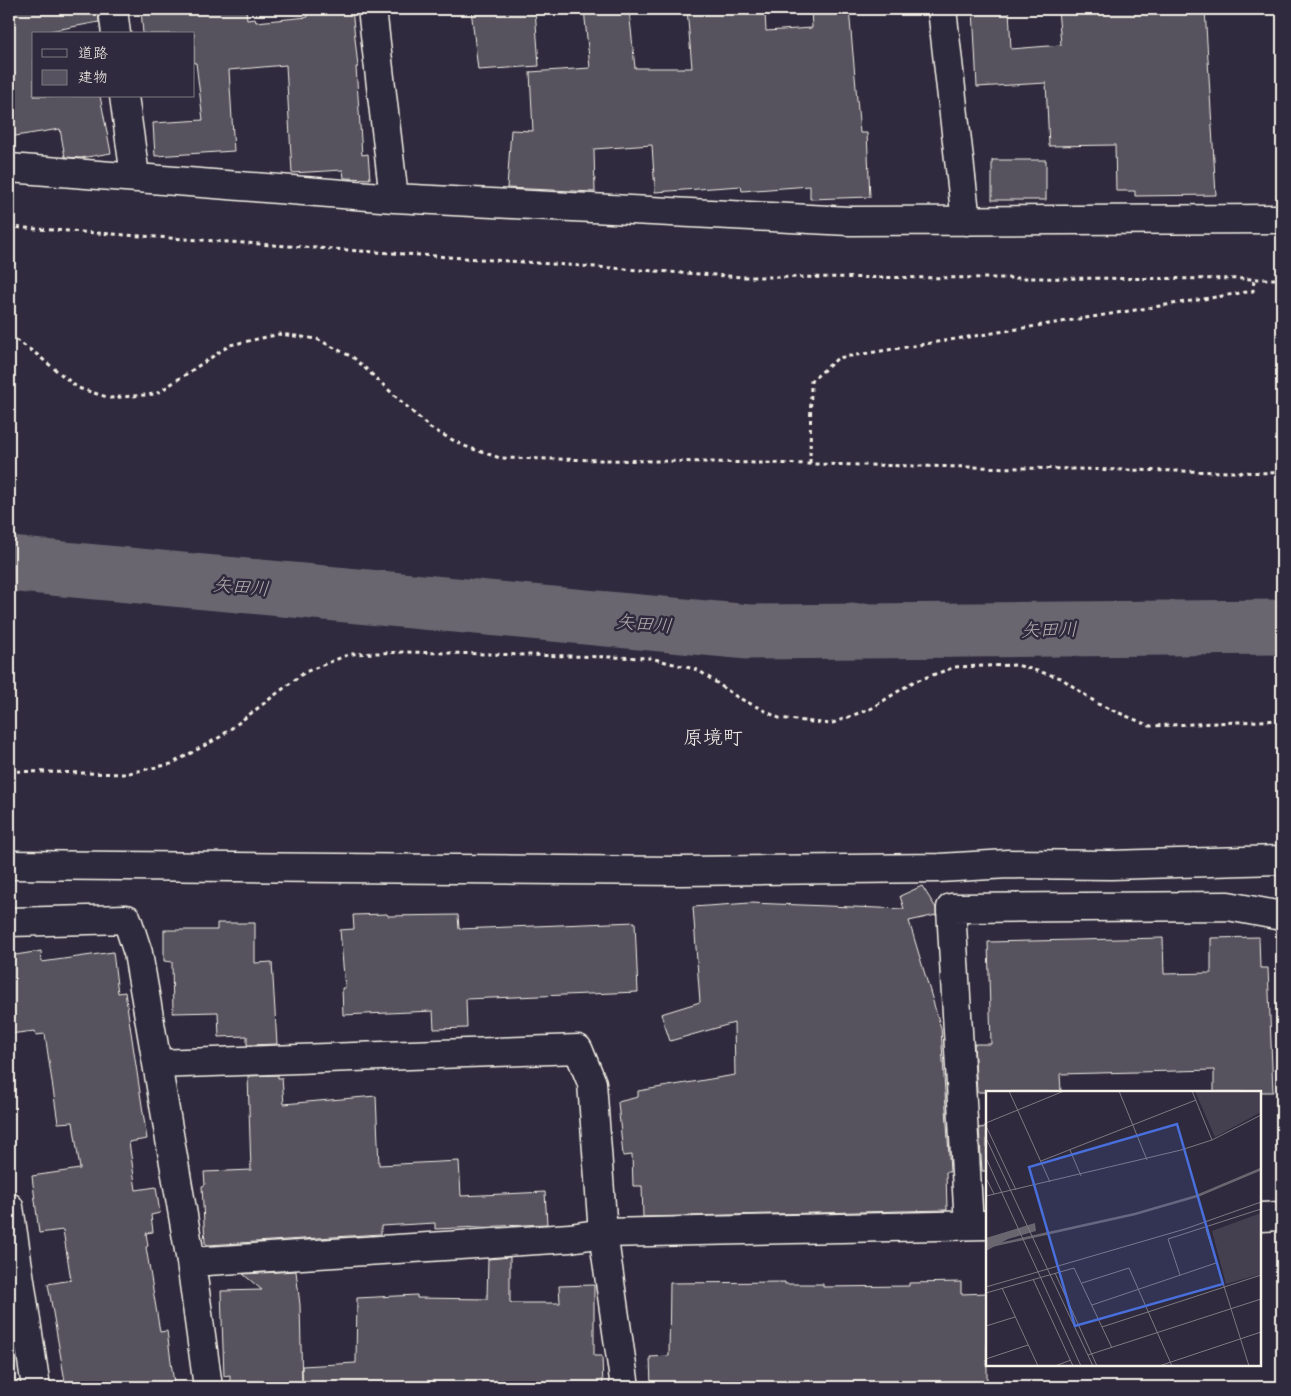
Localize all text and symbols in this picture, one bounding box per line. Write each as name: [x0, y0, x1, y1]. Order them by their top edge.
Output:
legend: [32, 32, 195, 98]
text: 道路: [78, 44, 108, 62]
text: 建物: [78, 68, 108, 86]
water label: 矢田川: [212, 573, 270, 600]
water label: 矢田川: [615, 610, 673, 637]
water label: 矢田川: [1020, 618, 1078, 641]
district label: 原境町: [683, 725, 743, 749]
inset map: [986, 1091, 1261, 1366]

